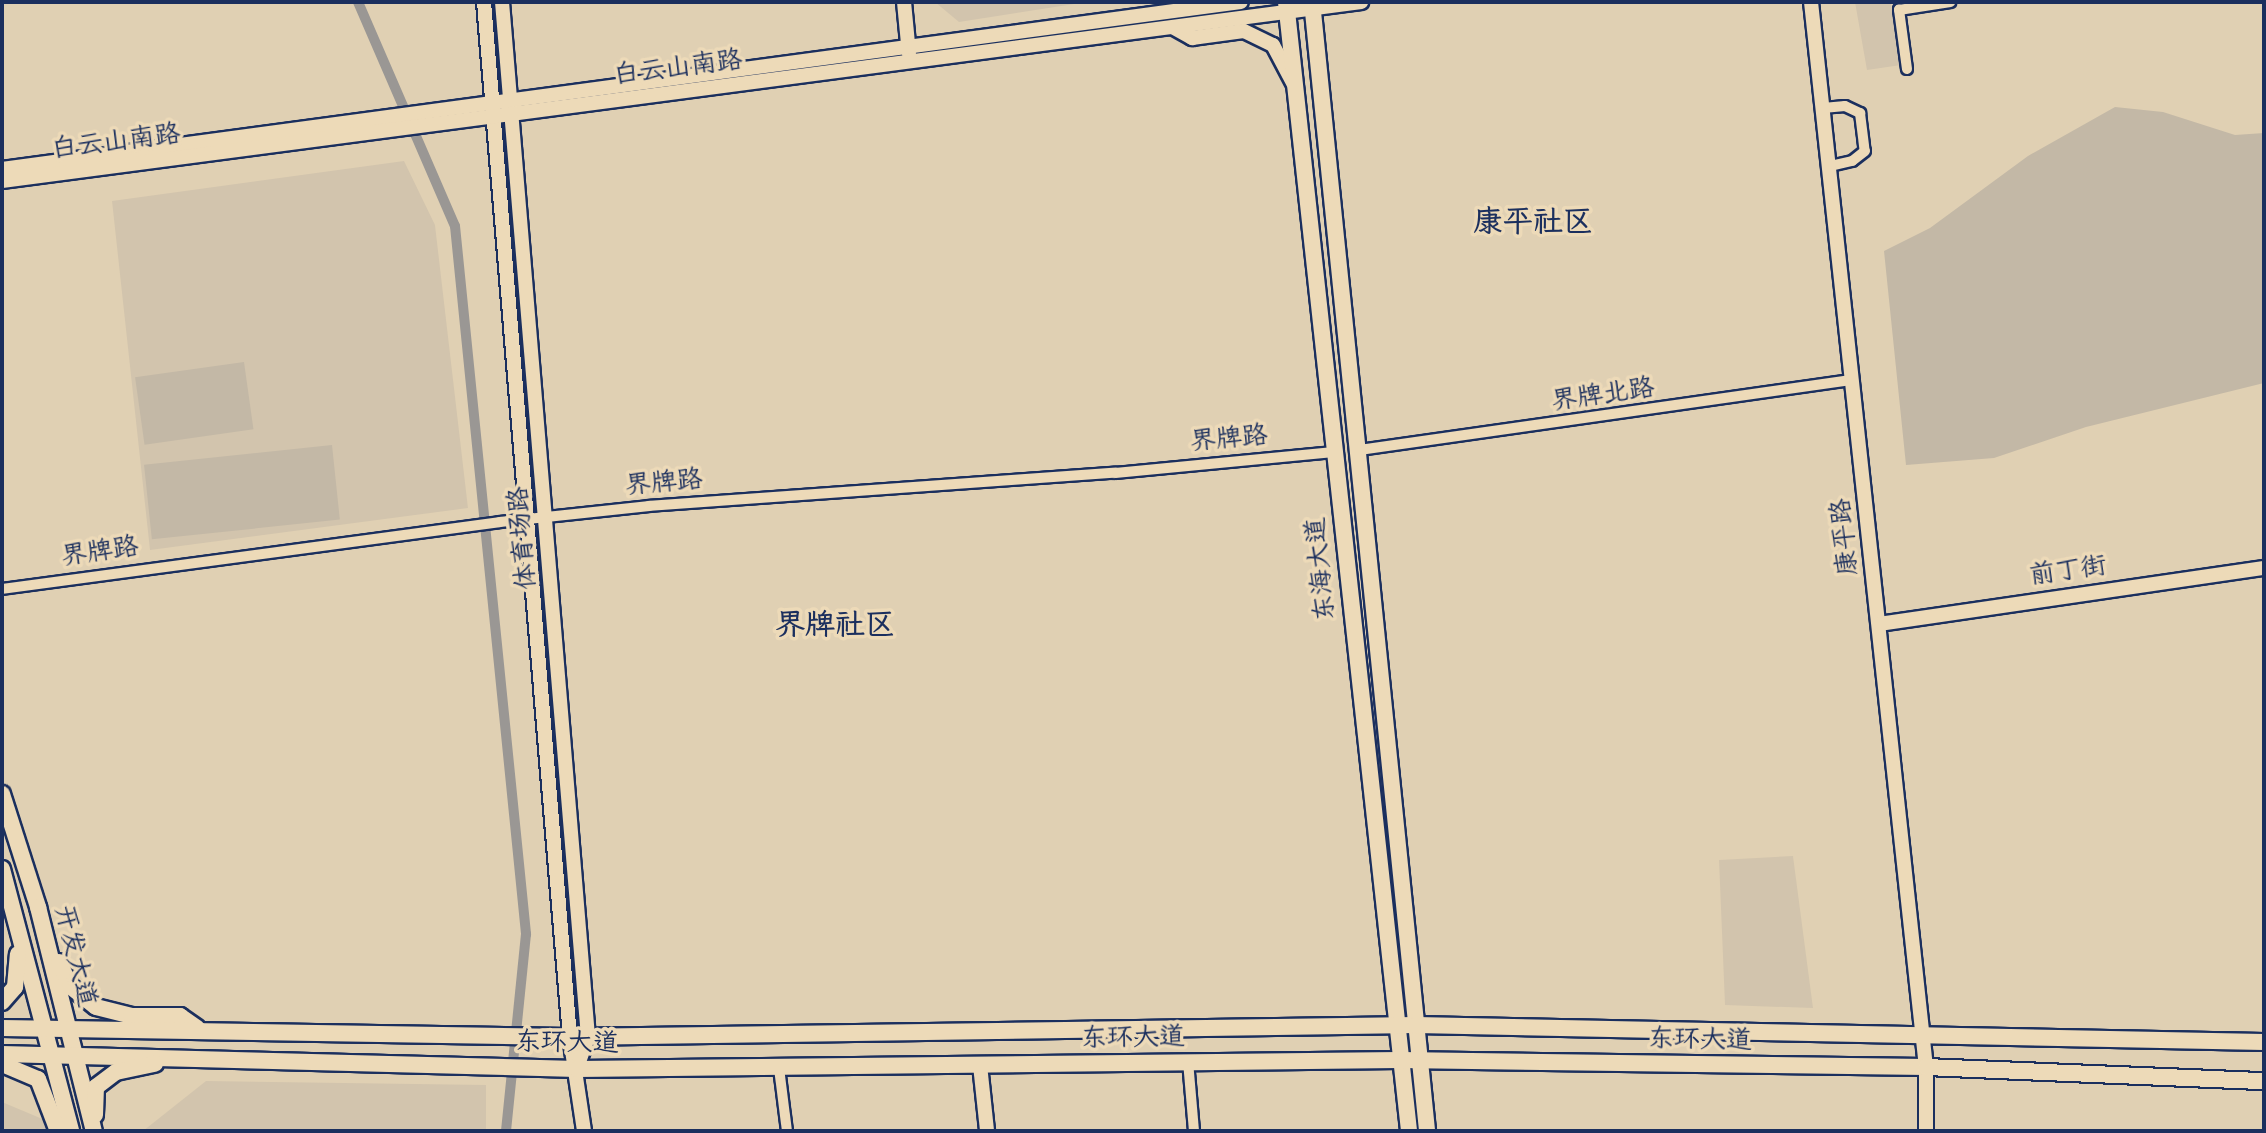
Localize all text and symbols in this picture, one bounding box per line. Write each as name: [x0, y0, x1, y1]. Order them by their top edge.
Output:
street label: 白云山南路: [612, 45, 744, 91]
street label: 白云山南路: [50, 119, 182, 165]
district label: 康平社区: [1473, 204, 1593, 240]
street label: 界牌北路: [1549, 372, 1657, 418]
street label: 界牌路: [1189, 420, 1269, 458]
street label: 界牌路: [624, 464, 704, 502]
street label: 体育场路: [503, 485, 543, 591]
street label: 康平路: [1825, 497, 1865, 577]
street label: 东海大道: [1300, 516, 1342, 622]
street label: 界牌路: [59, 531, 141, 573]
street label: 前丁街: [2027, 550, 2109, 592]
district label: 界牌社区: [775, 607, 895, 643]
street label: 开发大道: [47, 902, 103, 1010]
street label: 东环大道: [1081, 1021, 1185, 1055]
street label: 东环大道: [1648, 1023, 1752, 1057]
street label: 东环大道: [515, 1026, 619, 1060]

